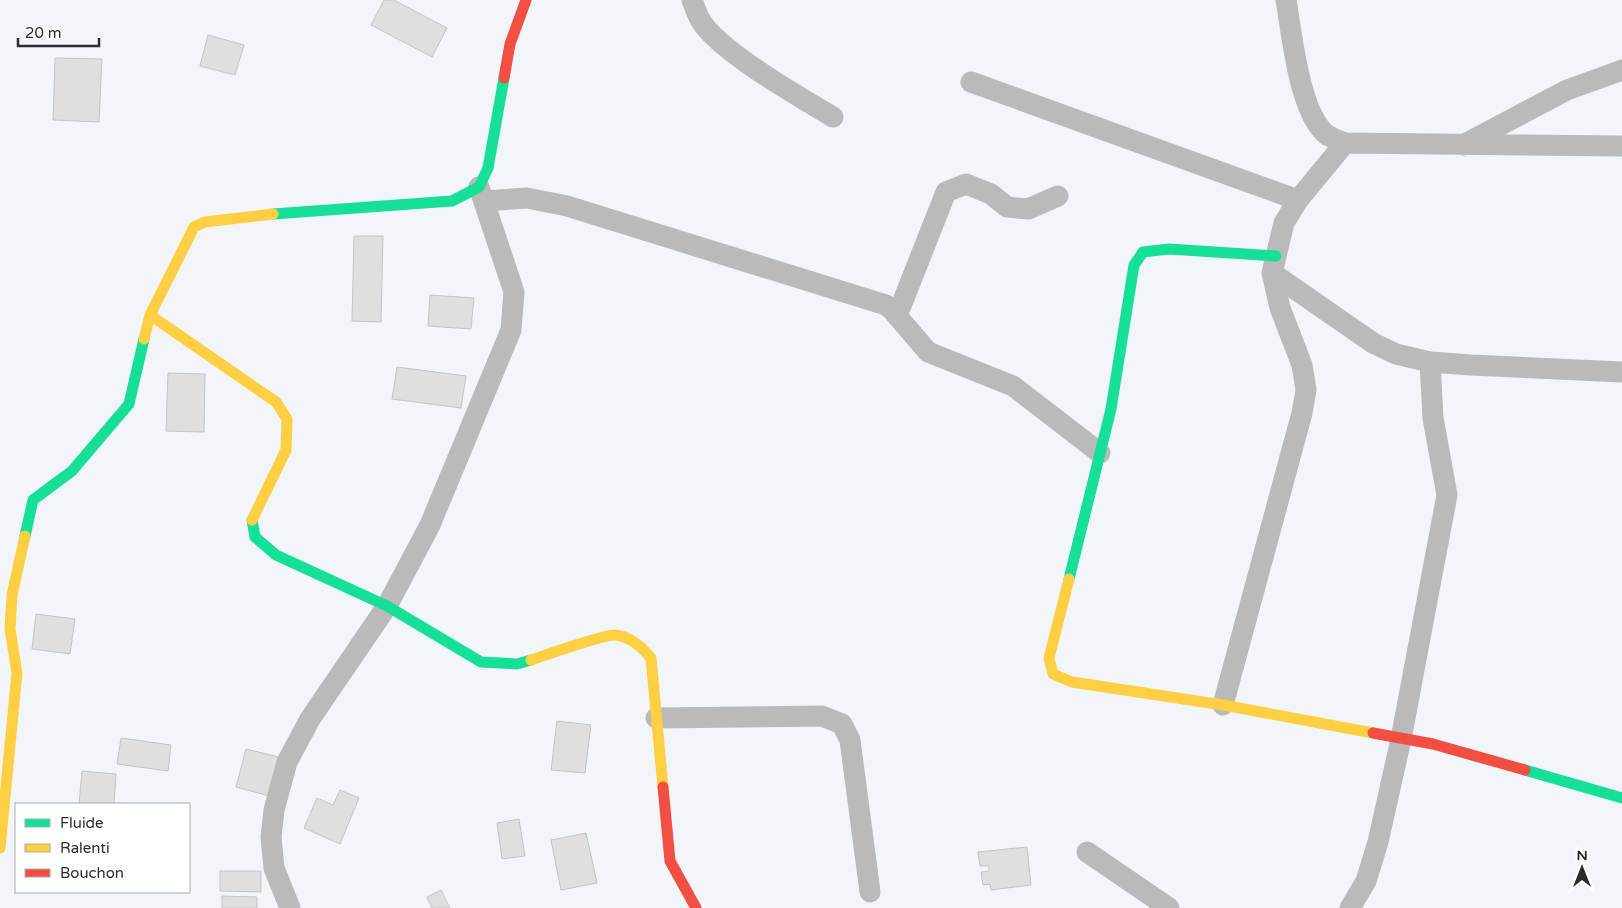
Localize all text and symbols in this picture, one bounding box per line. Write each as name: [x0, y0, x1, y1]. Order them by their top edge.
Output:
scale bar: [18, 15, 99, 47]
text: 20 m: [25, 24, 62, 42]
legend: [15, 803, 190, 893]
text: Fluide: [60, 814, 104, 832]
text: Ralenti: [60, 839, 110, 857]
north arrow: [1557, 843, 1607, 893]
text: N: [1576, 847, 1588, 864]
text: Bouchon: [60, 864, 124, 882]

